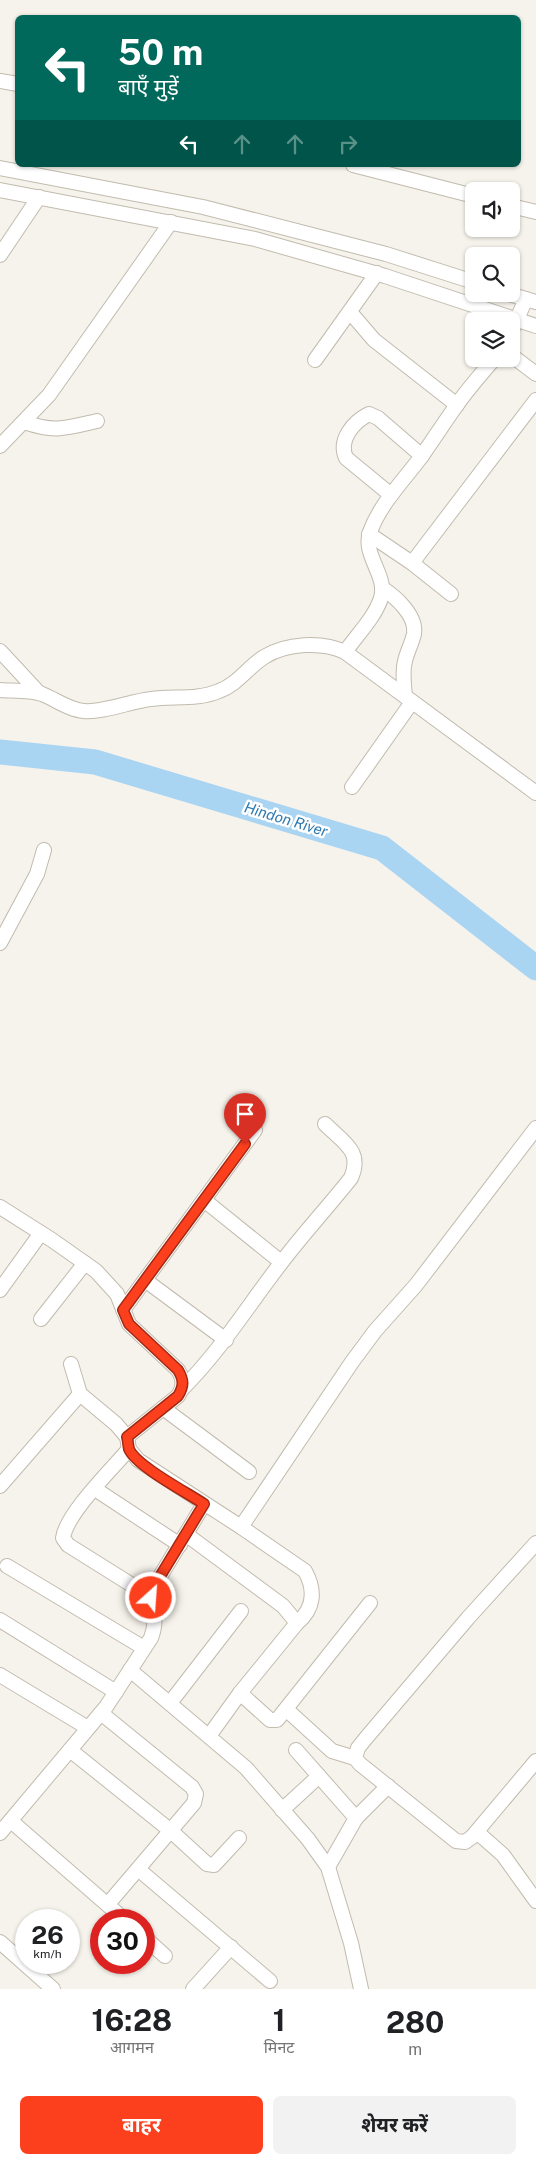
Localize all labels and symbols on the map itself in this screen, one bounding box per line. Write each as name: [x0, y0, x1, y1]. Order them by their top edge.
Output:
water label: Hindon River: [242, 798, 330, 840]
pin: [224, 1093, 266, 1144]
position arrow: [124, 1571, 176, 1623]
speed limit sign: 30: [90, 1909, 155, 1974]

